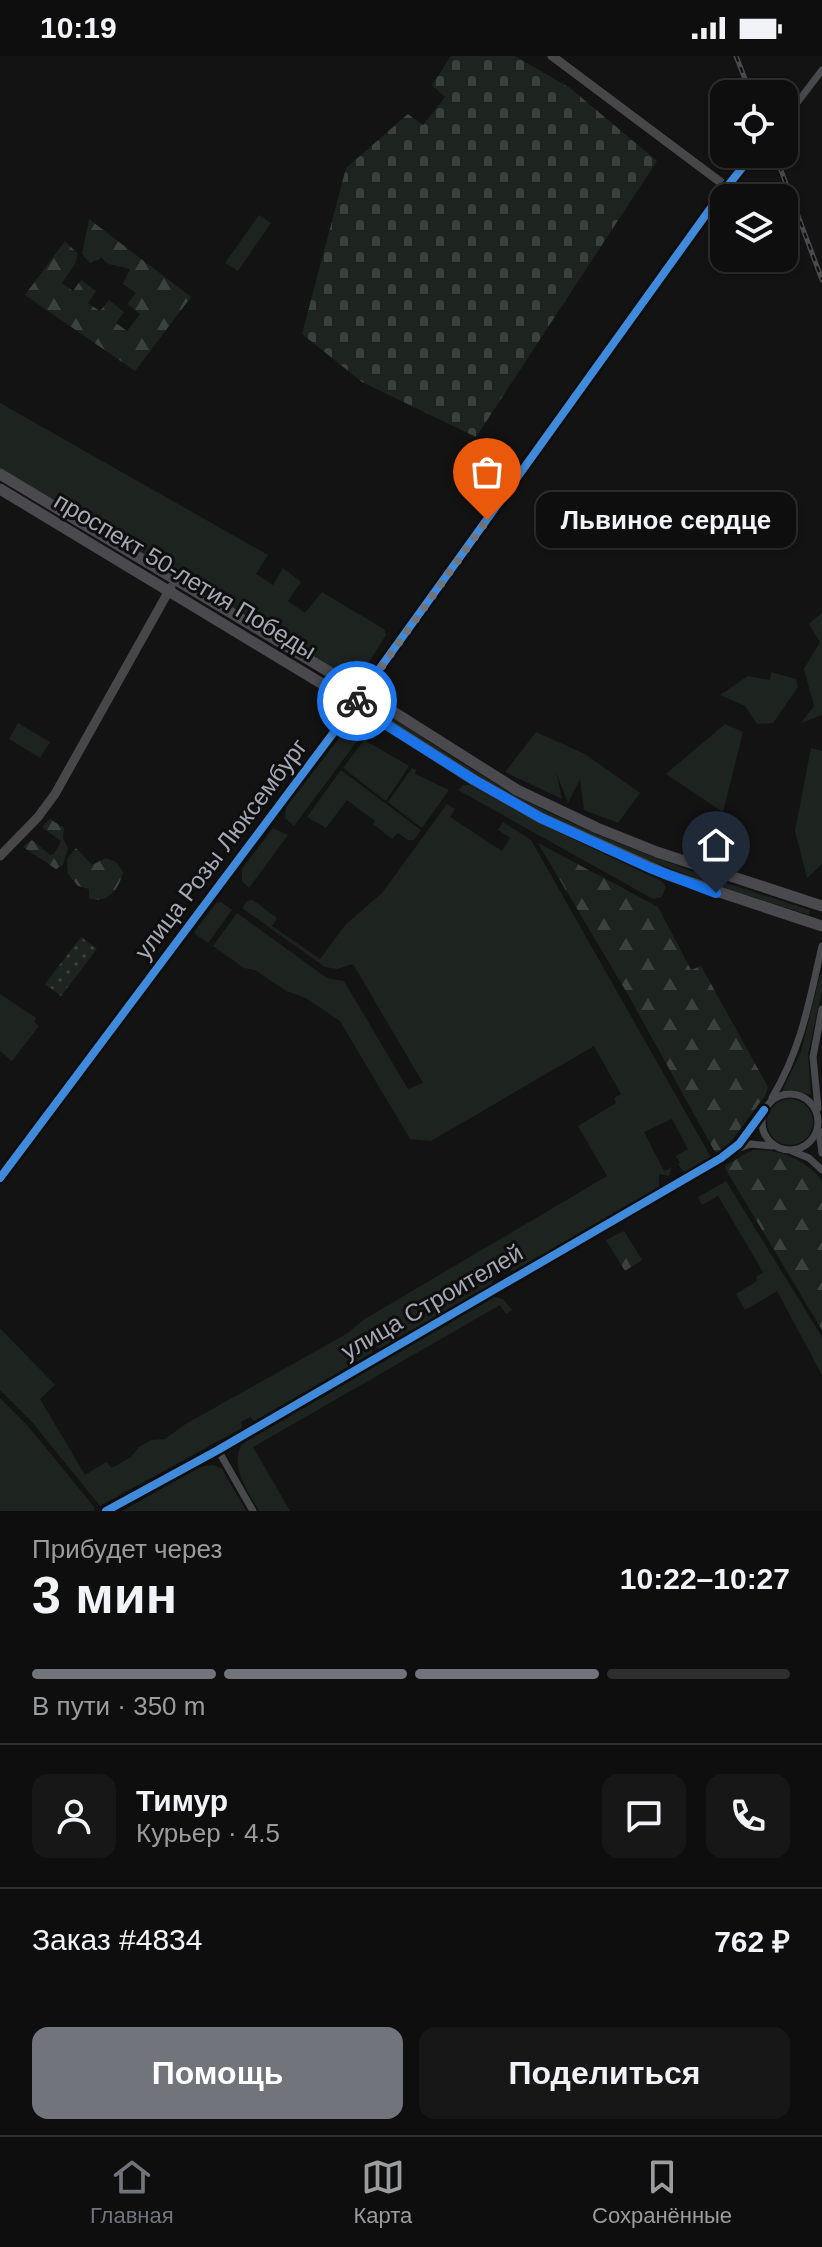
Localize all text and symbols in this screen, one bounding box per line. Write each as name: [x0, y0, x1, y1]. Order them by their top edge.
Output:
text: 10:19: [40, 11, 117, 44]
map controls: [710, 80, 798, 272]
button: locate: [710, 80, 798, 168]
button: layers: [710, 184, 798, 272]
pin: [453, 438, 521, 520]
icon: bag: [465, 450, 509, 494]
street label: проспект 50-летия Победы: [50, 487, 321, 664]
callout: Львиное сердце: [535, 492, 795, 548]
text: Львиное сердце: [561, 505, 771, 535]
courier: [317, 661, 397, 741]
icon: bike: [335, 679, 379, 723]
street label: улица Розы Люксембург: [129, 733, 312, 964]
pin: [682, 811, 750, 893]
icon: home: [694, 823, 738, 867]
street label: улица Строителей: [336, 1239, 527, 1365]
text: Прибудет через: [32, 1534, 222, 1564]
text: 10:22–10:27: [620, 1562, 790, 1595]
text: 3 мин: [32, 1566, 177, 1624]
text: В пути · 350 m: [32, 1691, 205, 1721]
button: person: [32, 1774, 116, 1858]
button: chat: [602, 1774, 686, 1858]
button: phone: [706, 1774, 790, 1858]
text: Тимур: [136, 1784, 228, 1817]
text: Курьер · 4.5: [136, 1818, 280, 1848]
text: Заказ #4834: [32, 1923, 202, 1956]
text: 762 ₽: [714, 1925, 790, 1958]
button: Помощь: [32, 2027, 403, 2119]
button: Поделиться: [419, 2027, 790, 2119]
tab: Главная: [90, 2155, 174, 2229]
tab: Карта: [353, 2155, 412, 2229]
tab: Сохранённые: [592, 2155, 732, 2229]

